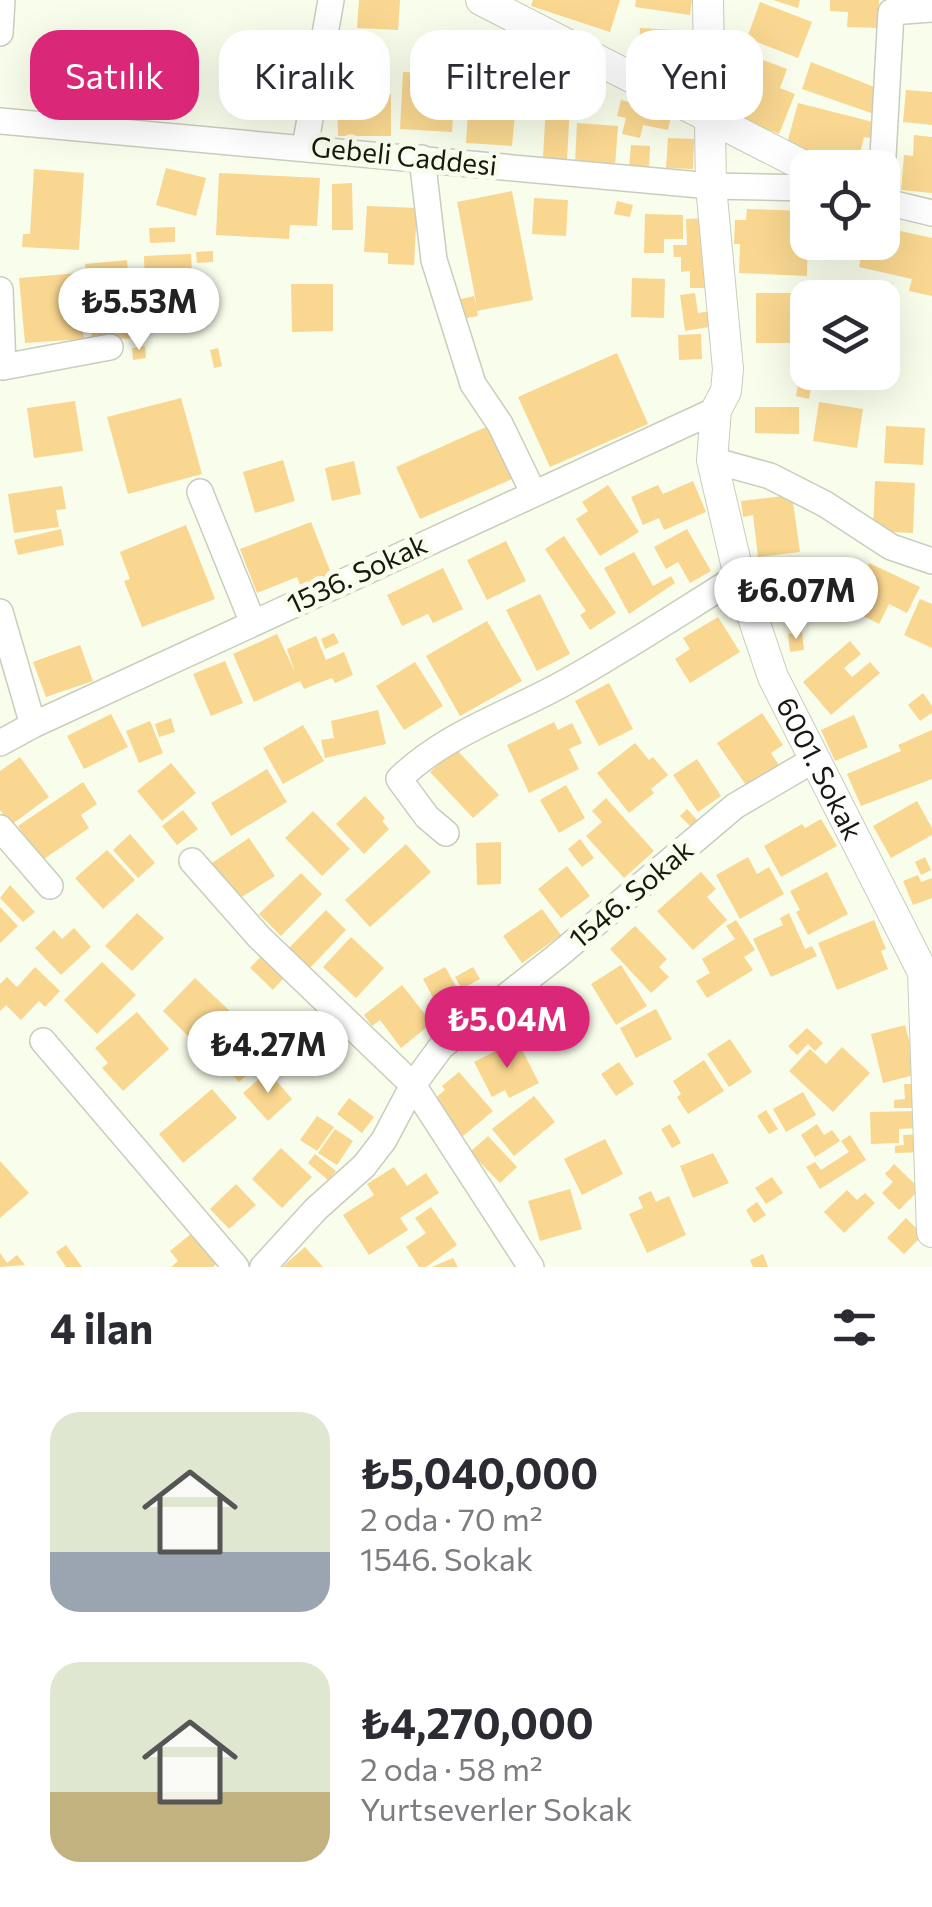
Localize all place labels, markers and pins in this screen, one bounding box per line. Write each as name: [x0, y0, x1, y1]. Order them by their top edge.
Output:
pin: ₺5.53M: [58, 268, 220, 353]
pin: ₺6.07M: [715, 557, 877, 642]
pin: ₺5.04M: [426, 986, 588, 1071]
pin: ₺4.27M: [187, 1011, 349, 1096]

